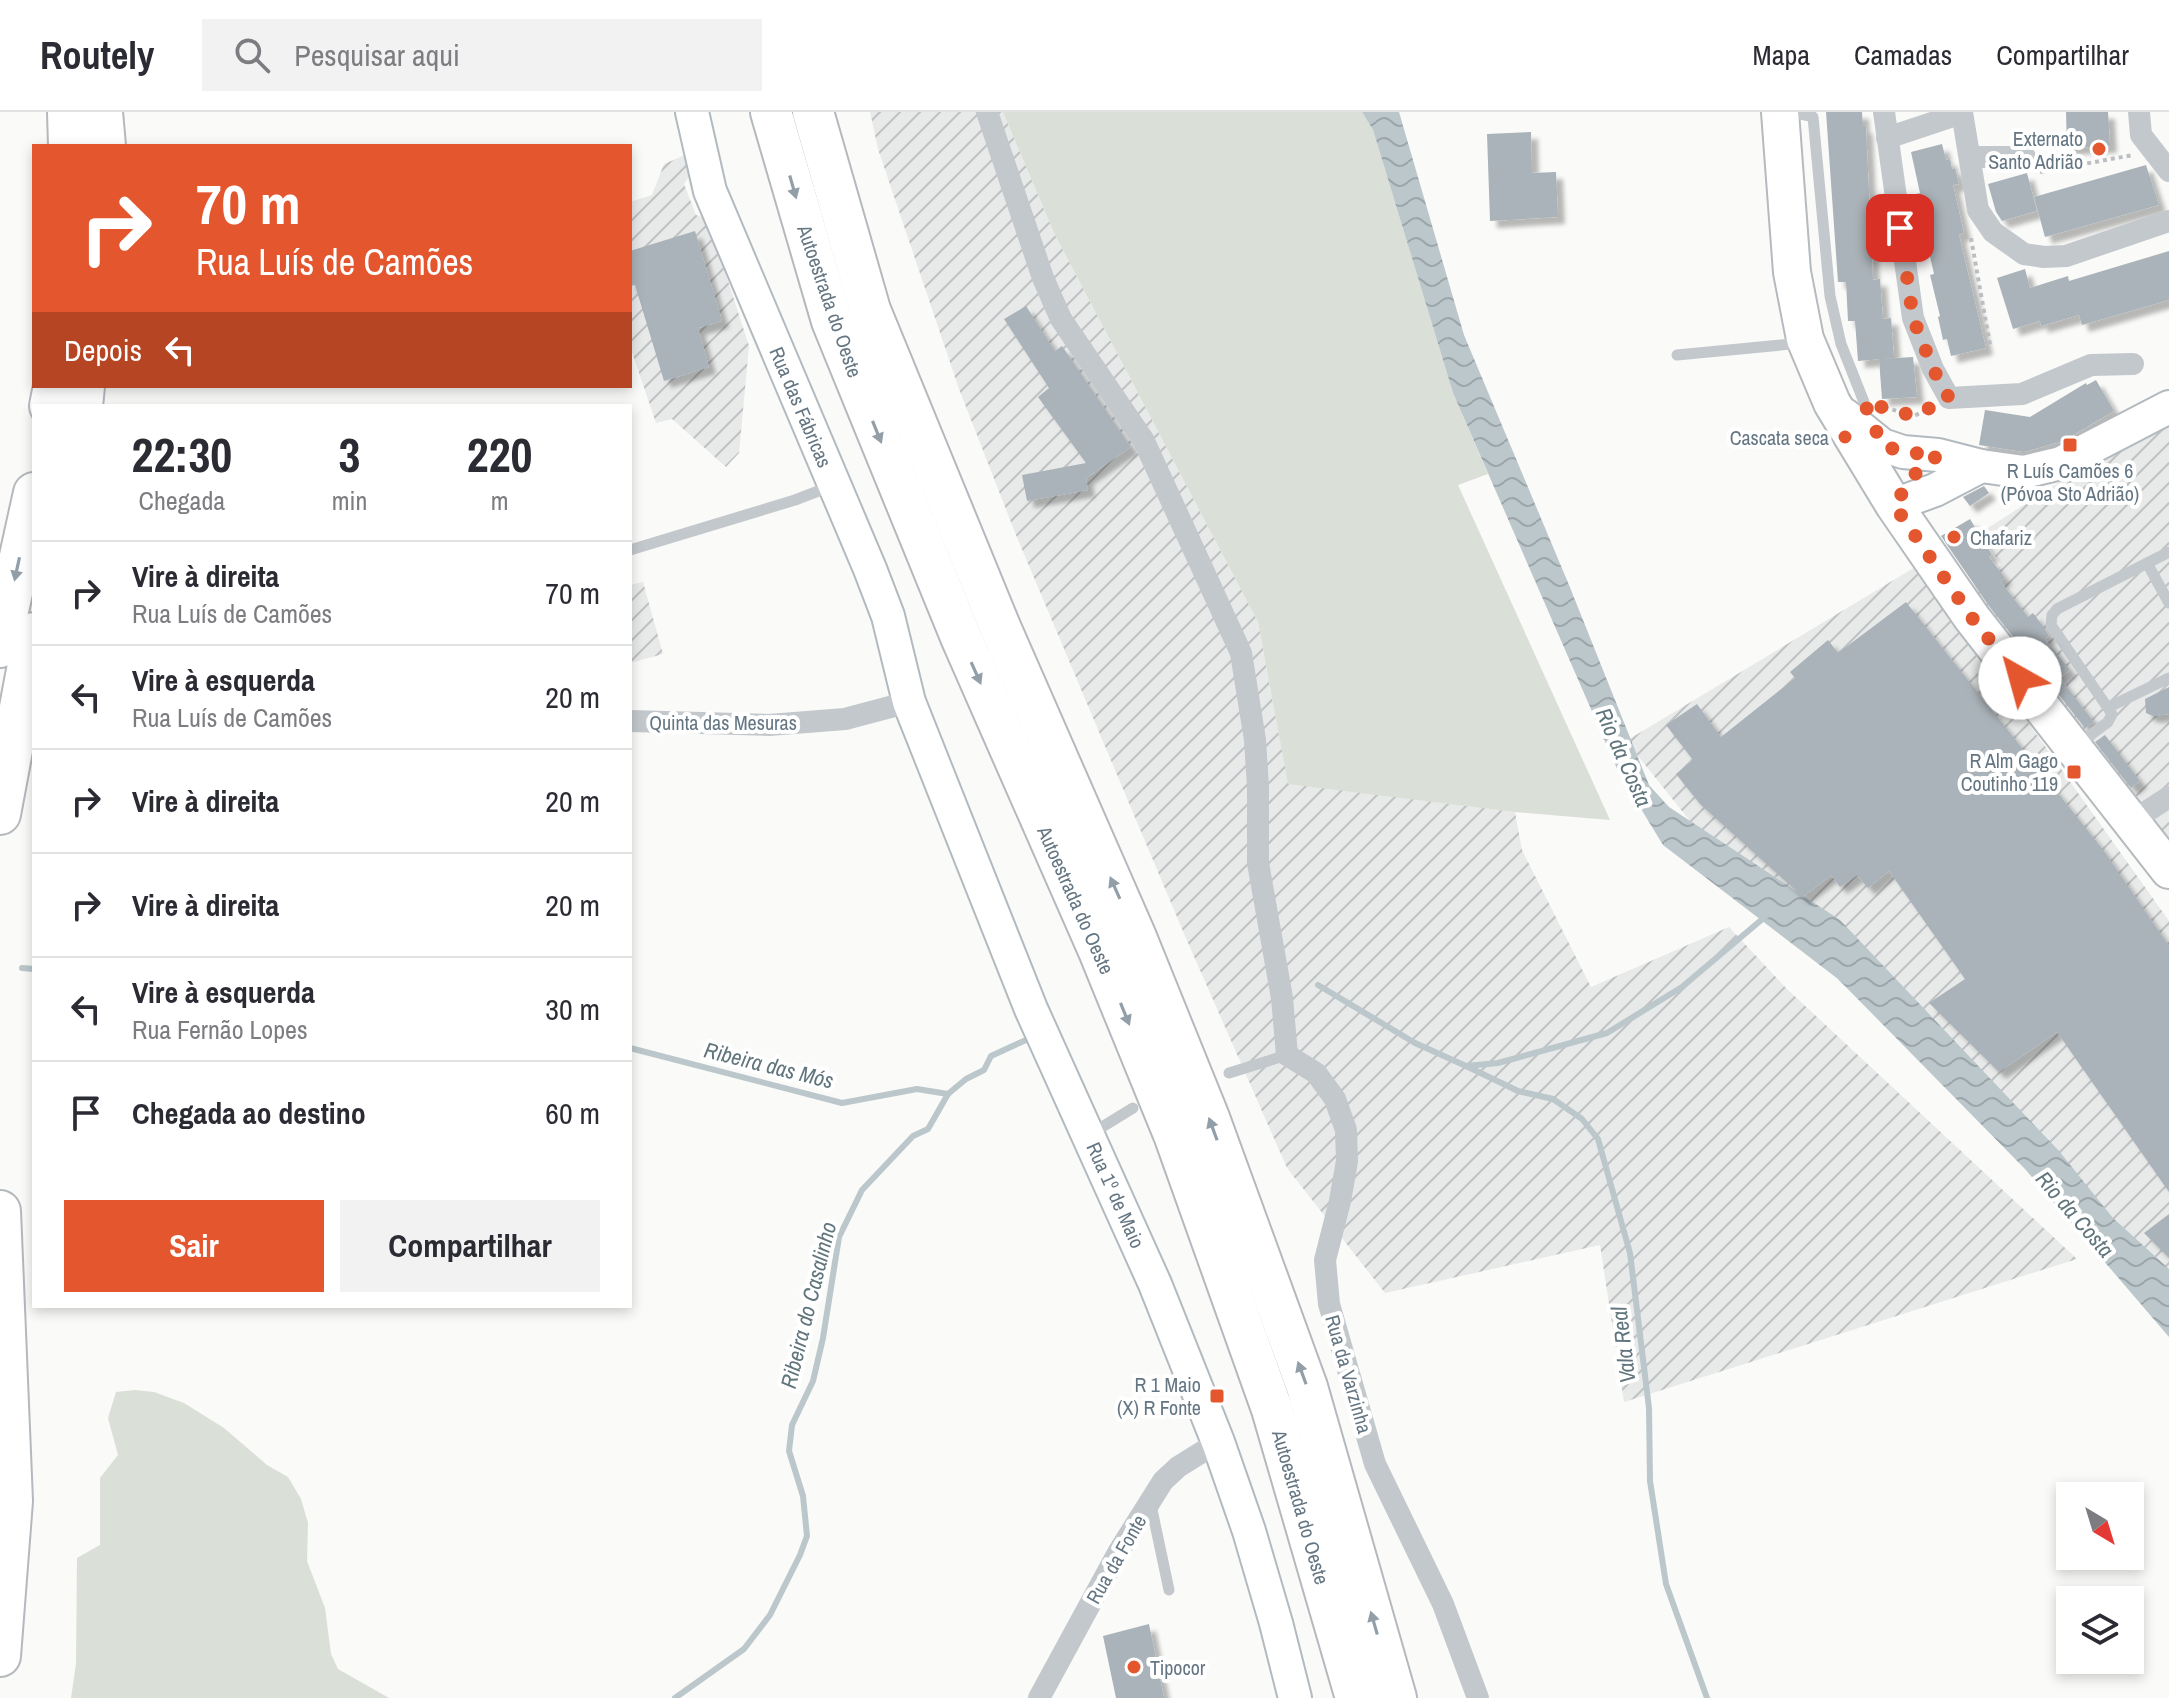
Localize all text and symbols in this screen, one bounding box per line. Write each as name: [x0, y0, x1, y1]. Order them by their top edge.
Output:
search box: [202, 19, 762, 91]
text: Routely: [40, 30, 154, 81]
icon: search: [230, 33, 274, 77]
text: Pesquisar aqui: [294, 35, 460, 75]
text: Mapa: [1753, 36, 1810, 74]
text: Camadas: [1854, 36, 1952, 74]
text: Compartilhar: [1996, 36, 2129, 74]
place label: Externato Santo Adrião: [1988, 125, 2083, 175]
marker: Externato Santo Adrião: [2090, 140, 2108, 158]
text: 70 m: [196, 166, 301, 241]
one-way arrow: [787, 175, 800, 199]
icon: right: [64, 176, 168, 280]
pin: [1866, 194, 1934, 262]
icon: arrive: [1878, 206, 1922, 250]
street label: Autoestrada do Oeste: [791, 220, 869, 381]
text: Rua Luís de Camões: [196, 238, 473, 286]
icon: left: [158, 328, 202, 372]
text: Depois: [64, 330, 142, 370]
street label: Rua das Fábricas: [763, 343, 839, 471]
one-way arrow: [871, 420, 884, 444]
text: 22:30: [132, 422, 232, 487]
text: 3: [339, 422, 360, 487]
text: 220: [467, 422, 532, 487]
place label: Cascata seca: [1730, 424, 1829, 451]
marker: Cascata seca: [1836, 428, 1854, 446]
marker: R Luís Camões 6 (Póvoa Sto Adrião): [2061, 436, 2079, 454]
place label: R Luís Camões 6 (Póvoa Sto Adrião): [2001, 457, 2139, 507]
text: Chegada: [139, 483, 225, 518]
text: min: [332, 483, 367, 518]
text: m: [491, 483, 509, 518]
place label: Chafariz: [1970, 524, 2032, 551]
marker: Chafariz: [1945, 528, 1963, 546]
text: Vire à direita: [132, 556, 279, 596]
one-way arrow: [10, 557, 23, 582]
icon: right: [64, 571, 108, 615]
text: 70 m: [545, 573, 600, 613]
text: Rua Luís de Camões: [132, 596, 332, 631]
position arrow: [1978, 636, 2062, 720]
text: Vire à esquerda: [132, 660, 315, 700]
one-way arrow: [970, 661, 983, 684]
icon: left: [64, 675, 108, 719]
text: 20 m: [545, 677, 600, 717]
text: Rua Luís de Camões: [132, 700, 332, 735]
water label: Rio da Costa: [1589, 703, 1659, 811]
street label: Quinta das Mesuras: [649, 709, 797, 736]
place label: R Alm Gago Coutinho 119: [1961, 747, 2058, 797]
marker: R Alm Gago Coutinho 119: [2065, 763, 2083, 781]
icon: right: [64, 779, 108, 823]
text: Vire à direita: [132, 781, 279, 821]
text: 20 m: [545, 781, 600, 821]
street label: Autoestrada do Oeste: [1031, 821, 1121, 978]
one-way arrow: [1108, 877, 1121, 900]
icon: right: [64, 883, 108, 927]
text: Vire à direita: [132, 885, 279, 925]
text: 20 m: [545, 885, 600, 925]
text: Vire à esquerda: [132, 972, 315, 1012]
icon: left: [64, 987, 108, 1031]
text: 30 m: [545, 989, 600, 1029]
one-way arrow: [1119, 1002, 1132, 1026]
text: Rua Fernão Lopes: [132, 1012, 308, 1047]
water label: Ribeira das Mós: [701, 1034, 837, 1096]
icon: arrive: [64, 1091, 108, 1135]
text: Chegada ao destino: [132, 1093, 366, 1133]
text: 60 m: [545, 1093, 600, 1133]
one-way arrow: [1206, 1117, 1219, 1141]
street label: Rua 1º de Maio: [1081, 1138, 1151, 1252]
water label: Rio da Costa: [2029, 1164, 2121, 1264]
button: Sair: [64, 1200, 324, 1292]
button: Compartilhar: [340, 1200, 600, 1292]
water label: Ribeira do Casalinho: [773, 1219, 843, 1391]
water label: Vala Real: [1603, 1304, 1643, 1385]
street label: Rua da Varzinha: [1319, 1312, 1379, 1436]
one-way arrow: [1295, 1361, 1308, 1385]
place label: R 1 Maio (X) R Fonte: [1117, 1371, 1201, 1421]
marker: R 1 Maio (X) R Fonte: [1208, 1387, 1226, 1405]
street label: Autoestrada do Oeste: [1266, 1426, 1336, 1587]
north arrow: [2056, 1482, 2144, 1570]
map controls: [2056, 1482, 2144, 1674]
street label: Rua da Fonte: [1080, 1510, 1152, 1608]
button: layers: [2056, 1586, 2144, 1674]
one-way arrow: [1368, 1610, 1380, 1635]
place label: Tipocor: [1150, 1654, 1206, 1681]
marker: Tipocor: [1125, 1658, 1143, 1676]

